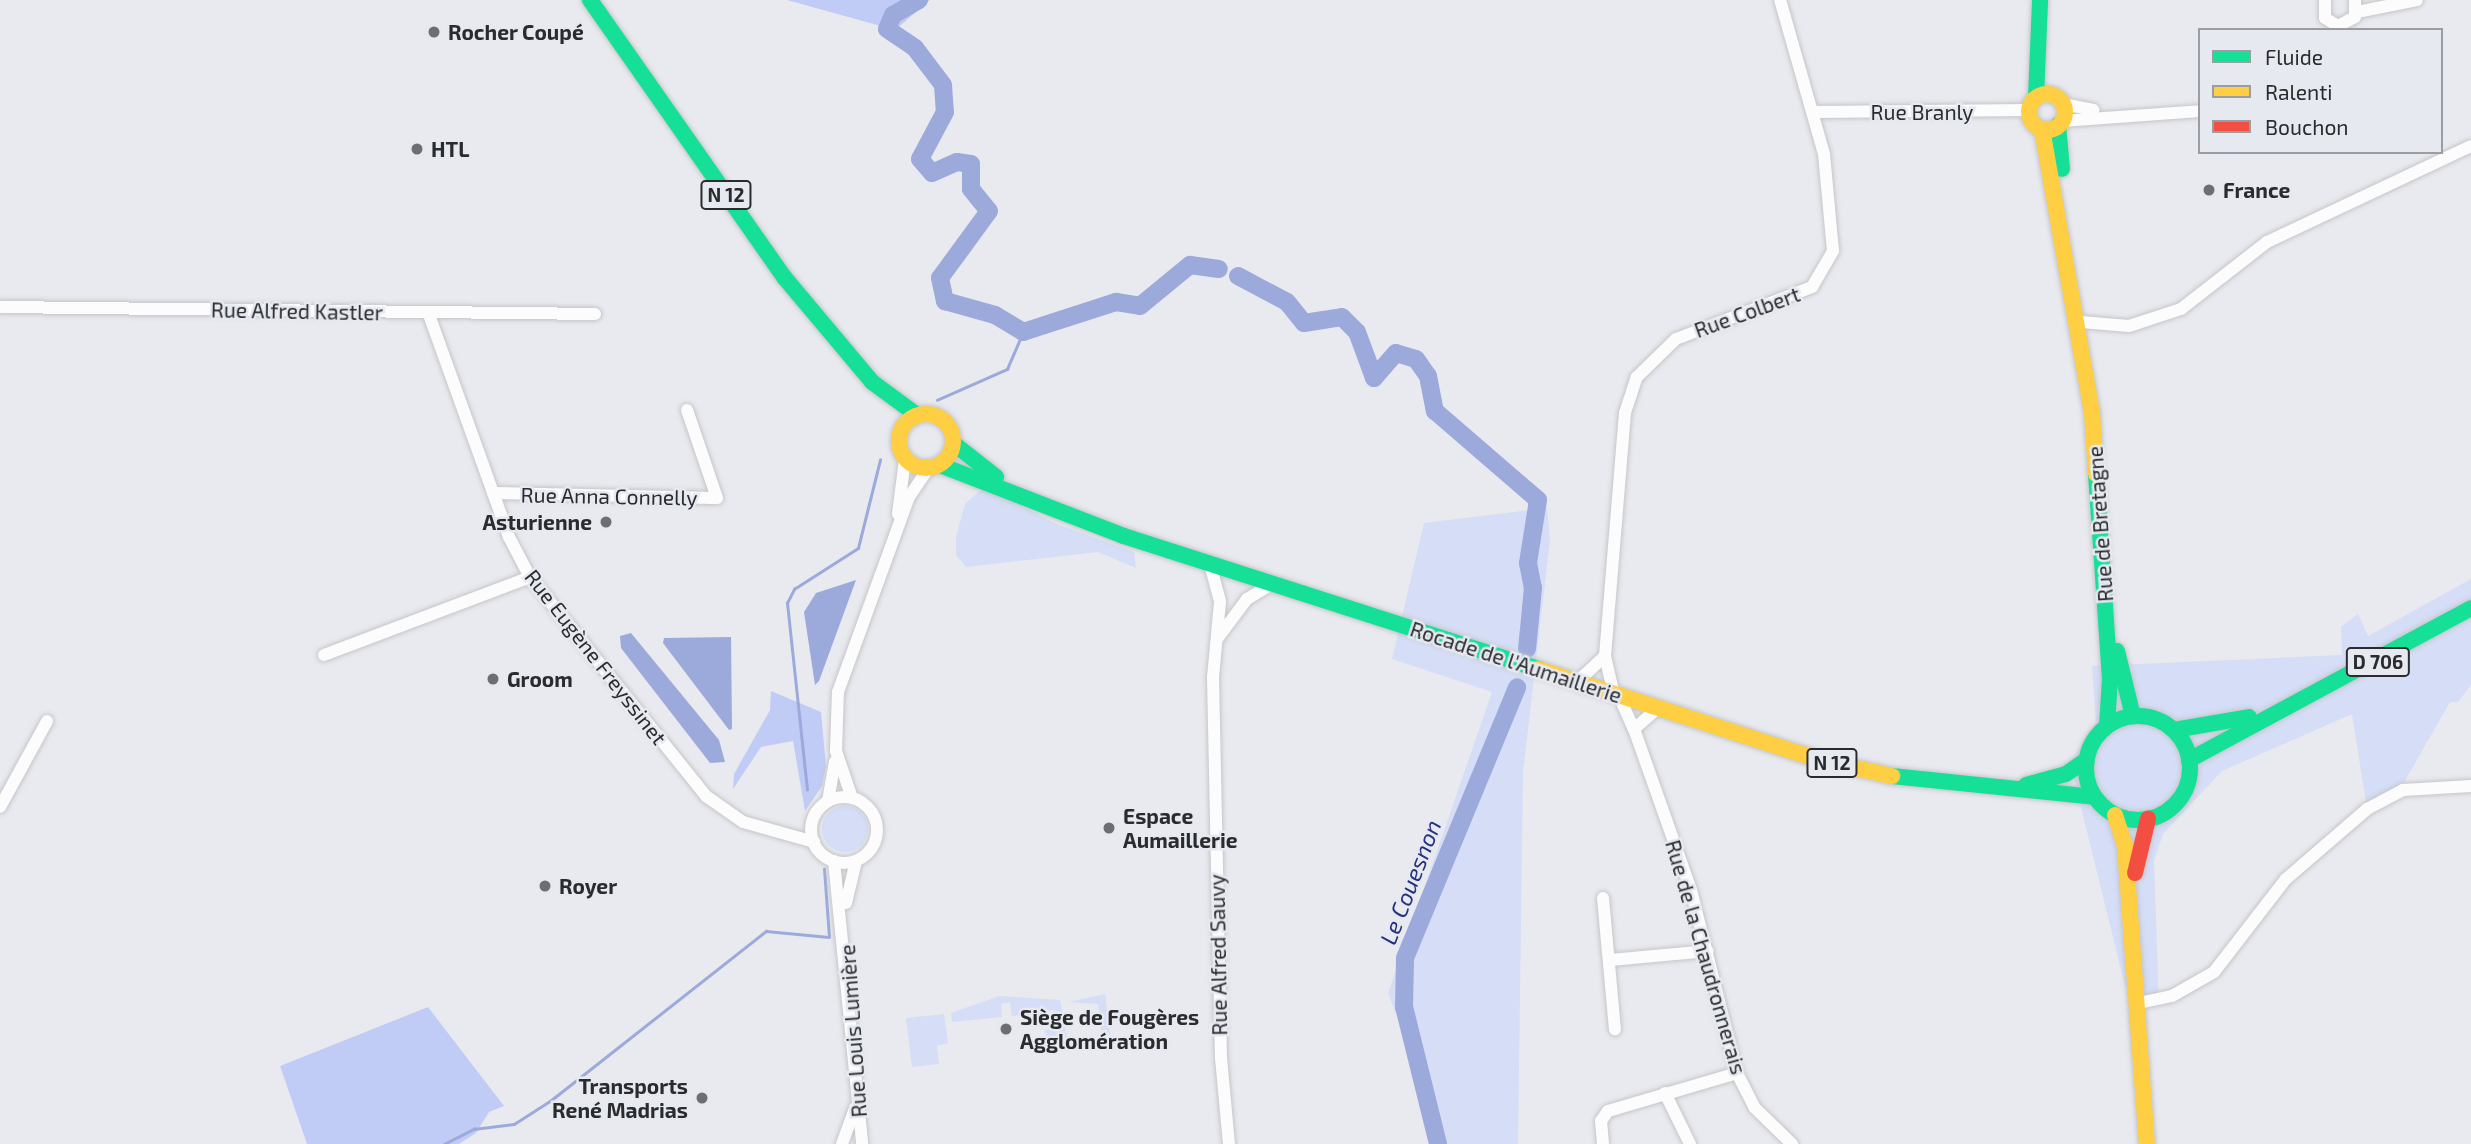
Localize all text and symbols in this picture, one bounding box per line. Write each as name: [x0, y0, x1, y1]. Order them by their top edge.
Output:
place label: Rocher Coupé: [448, 19, 584, 45]
marker: Rocher Coupé: [426, 24, 442, 40]
legend: [2198, 28, 2443, 154]
text: Fluide: [2265, 44, 2323, 69]
text: Ralenti: [2265, 79, 2332, 104]
street label: Rue Branly: [1871, 99, 1973, 125]
text: Bouchon: [2265, 114, 2349, 139]
place label: HTL: [431, 136, 469, 162]
marker: HTL: [409, 141, 425, 157]
place label: France: [2223, 177, 2290, 203]
road number: N 12: [700, 180, 752, 210]
marker: France: [2201, 182, 2217, 198]
street label: Rue Colbert: [1691, 281, 1803, 343]
street label: Rue Alfred Kastler: [210, 297, 384, 325]
street label: Rue de Bretagne: [2082, 445, 2118, 603]
street label: Rue Anna Connelly: [520, 482, 698, 510]
place label: Asturienne: [482, 509, 592, 535]
marker: Asturienne: [598, 514, 614, 530]
street label: Rue Eugène Freyssinet: [520, 564, 672, 750]
street label: Rocade de l'Aumaillerie: [1407, 616, 1625, 708]
road number: D 706: [2345, 646, 2411, 678]
place label: Groom: [507, 666, 573, 692]
marker: Groom: [485, 671, 501, 687]
road number: N 12: [1806, 748, 1858, 778]
place label: Espace Aumaillerie: [1123, 803, 1238, 853]
water label: Le Couesnon: [1374, 816, 1446, 948]
marker: Espace Aumaillerie: [1101, 820, 1117, 836]
street label: Rue de la Chaudronnerais: [1660, 837, 1752, 1077]
place label: Royer: [559, 873, 617, 899]
street label: Rue Alfred Sauvy: [1204, 874, 1232, 1036]
marker: Royer: [537, 878, 553, 894]
street label: Rue Louis Lumière: [834, 944, 872, 1118]
place label: Siège de Fougères Agglomération: [1020, 1004, 1199, 1054]
marker: Siège de Fougères Agglomération: [998, 1021, 1014, 1037]
place label: Transports René Madrias: [552, 1073, 688, 1123]
marker: Transports René Madrias: [694, 1090, 710, 1106]

